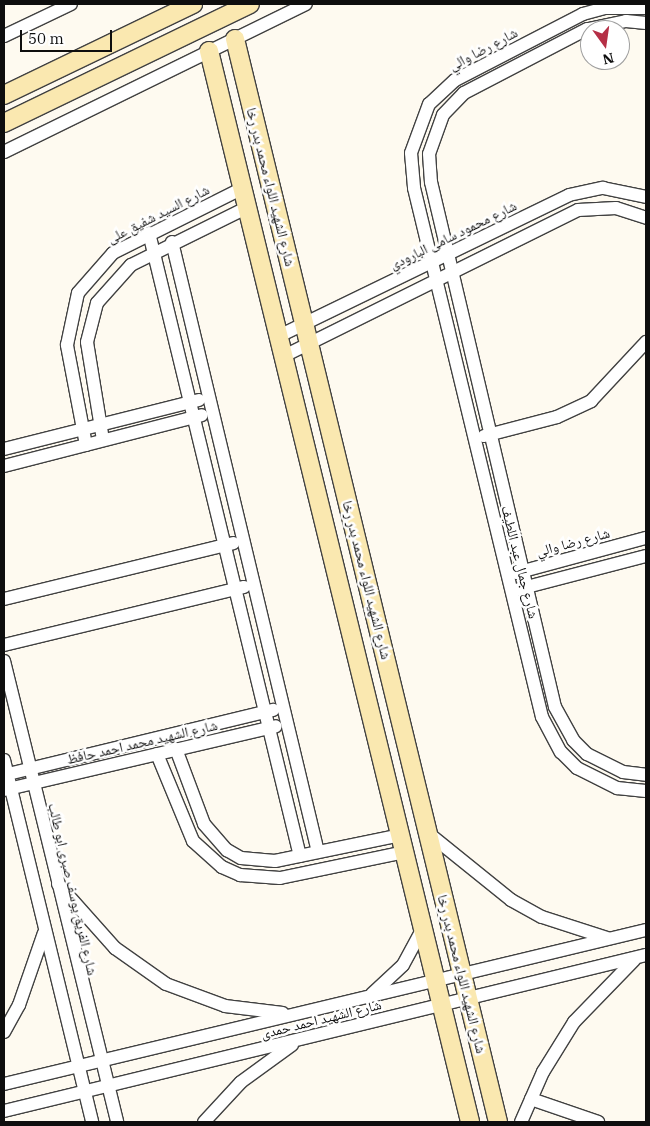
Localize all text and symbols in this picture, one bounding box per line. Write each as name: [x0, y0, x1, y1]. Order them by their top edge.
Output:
scale bar: [22, 20, 115, 52]
north arrow: [580, 20, 630, 70]
street label: شارع رضا والي: [446, 24, 520, 74]
text: 50 m: [28, 29, 64, 48]
text: N: [601, 49, 616, 69]
street label: شارع الشهيد اللواء محمد بدر رخا: [243, 106, 299, 268]
street label: شارع السيد شفيق على: [104, 181, 212, 247]
street label: شارع محمود سامى البارودي: [387, 197, 519, 273]
street label: شارع الشهيد اللواء محمد بدر رخا: [339, 499, 395, 661]
street label: شارع جمال عبد اللطيف: [498, 504, 542, 620]
street label: شارع رضا والي: [534, 524, 612, 560]
street label: شارع الشهيد محمد احمد حافظ: [65, 716, 219, 768]
street label: شارع الفريق يوسف صبرى ابو طالب: [45, 801, 101, 977]
street label: شارع الشهيد اللواء محمد بدر رخا: [434, 893, 490, 1055]
street label: شارع الشهيد احمد حمدى: [259, 996, 383, 1042]

